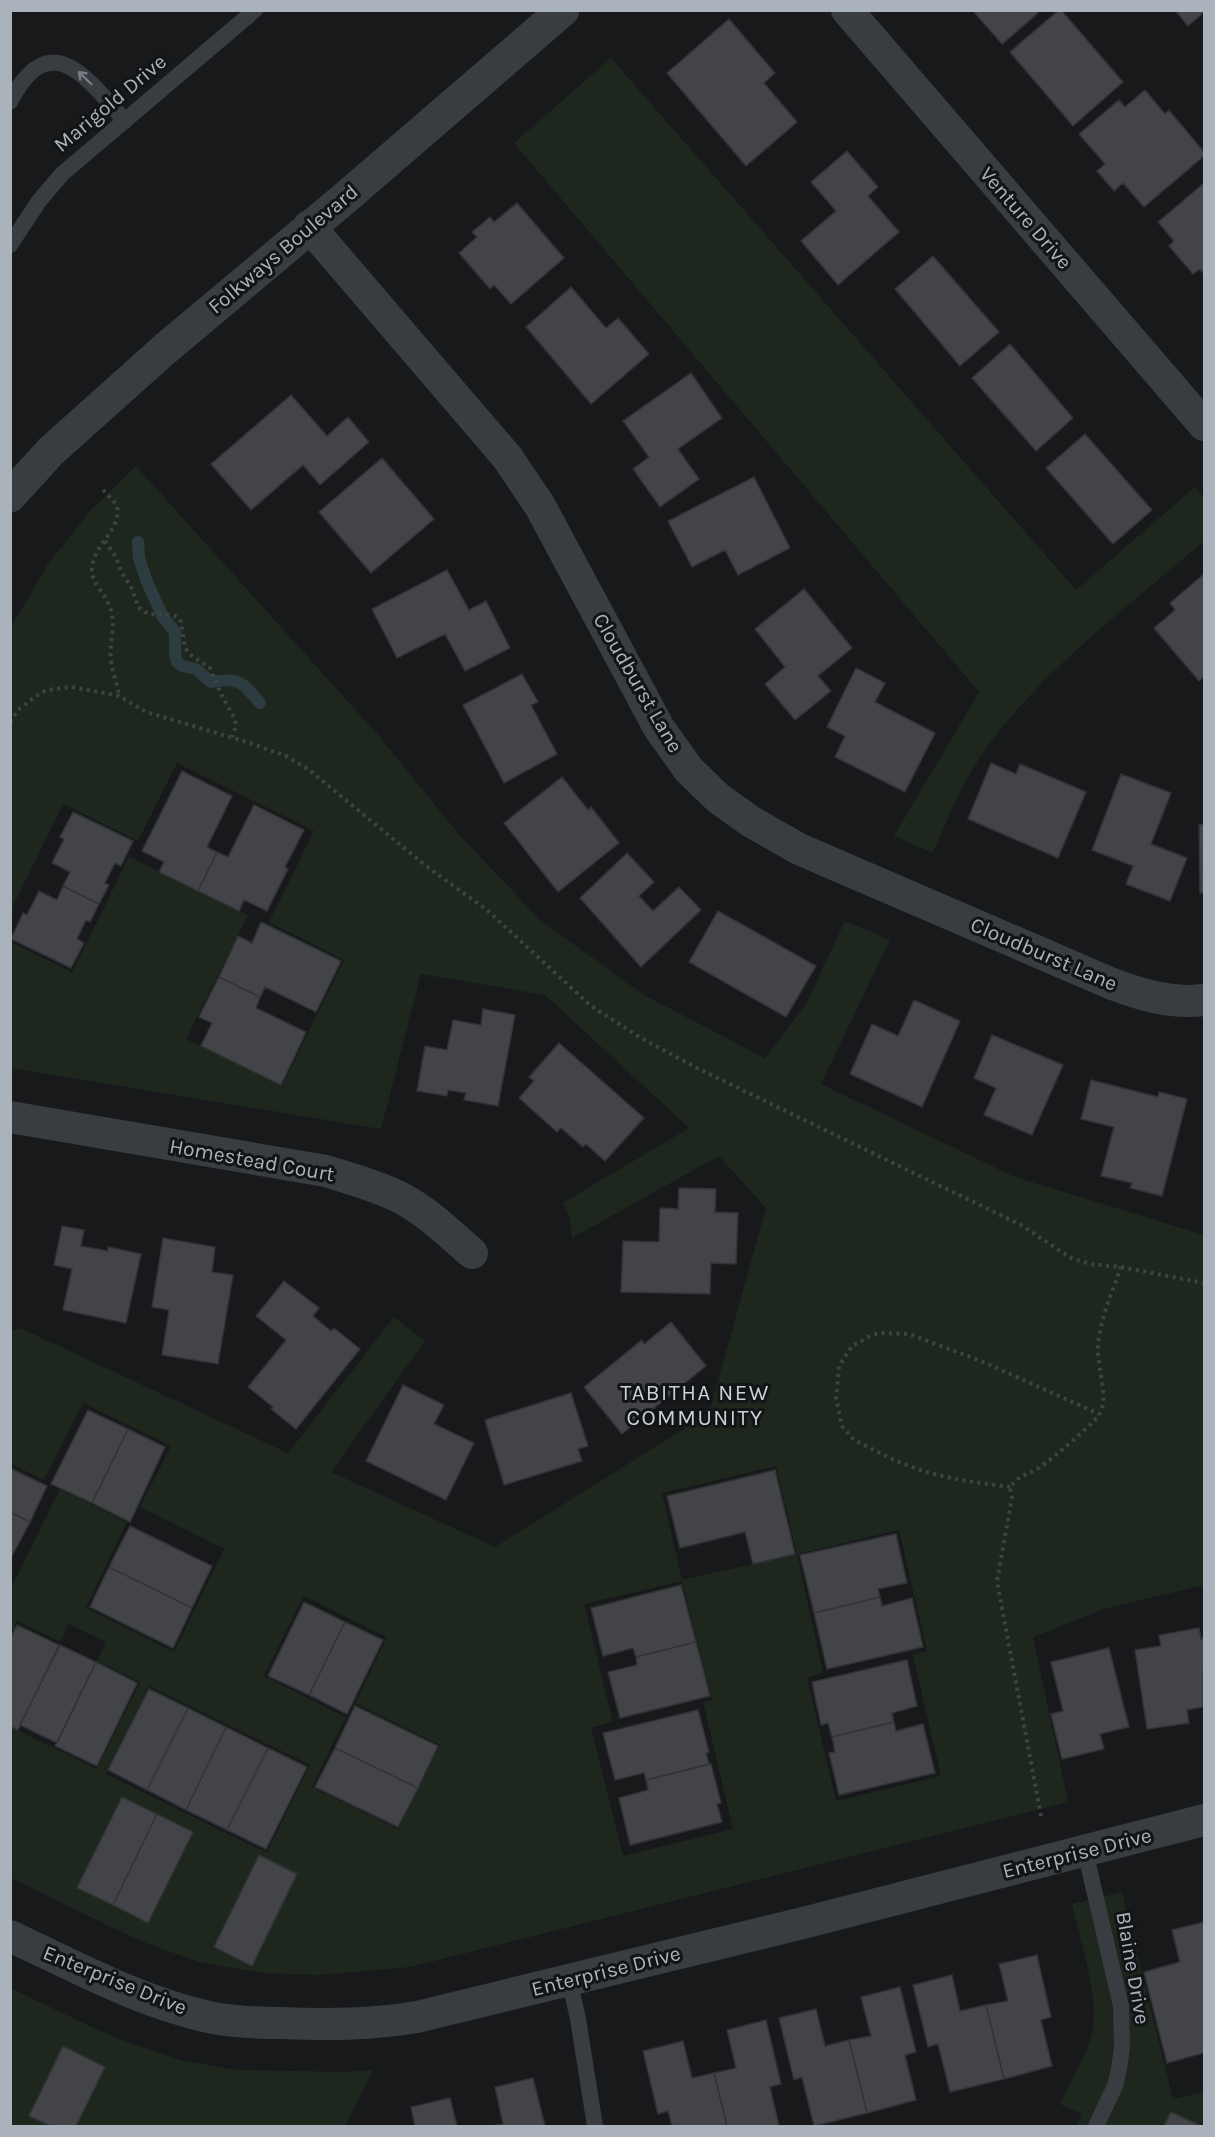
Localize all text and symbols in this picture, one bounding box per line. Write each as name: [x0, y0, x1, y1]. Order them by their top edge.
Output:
street label: Marigold Drive: [49, 49, 171, 157]
one-way arrow: [78, 70, 93, 85]
street label: Venture Drive: [975, 162, 1077, 274]
street label: Folkways Boulevard: [203, 179, 363, 319]
street label: Cloudburst Lane: [588, 609, 688, 757]
street label: Cloudburst Lane: [967, 912, 1121, 996]
street label: Homestead Court: [168, 1134, 337, 1186]
district label: TABITHA NEW COMMUNITY: [620, 1380, 770, 1431]
street label: Enterprise Drive: [1000, 1823, 1154, 1883]
street label: Blaine Drive: [1111, 1910, 1155, 2026]
street label: Enterprise Drive: [40, 1940, 190, 2020]
street label: Enterprise Drive: [529, 1941, 683, 2001]

